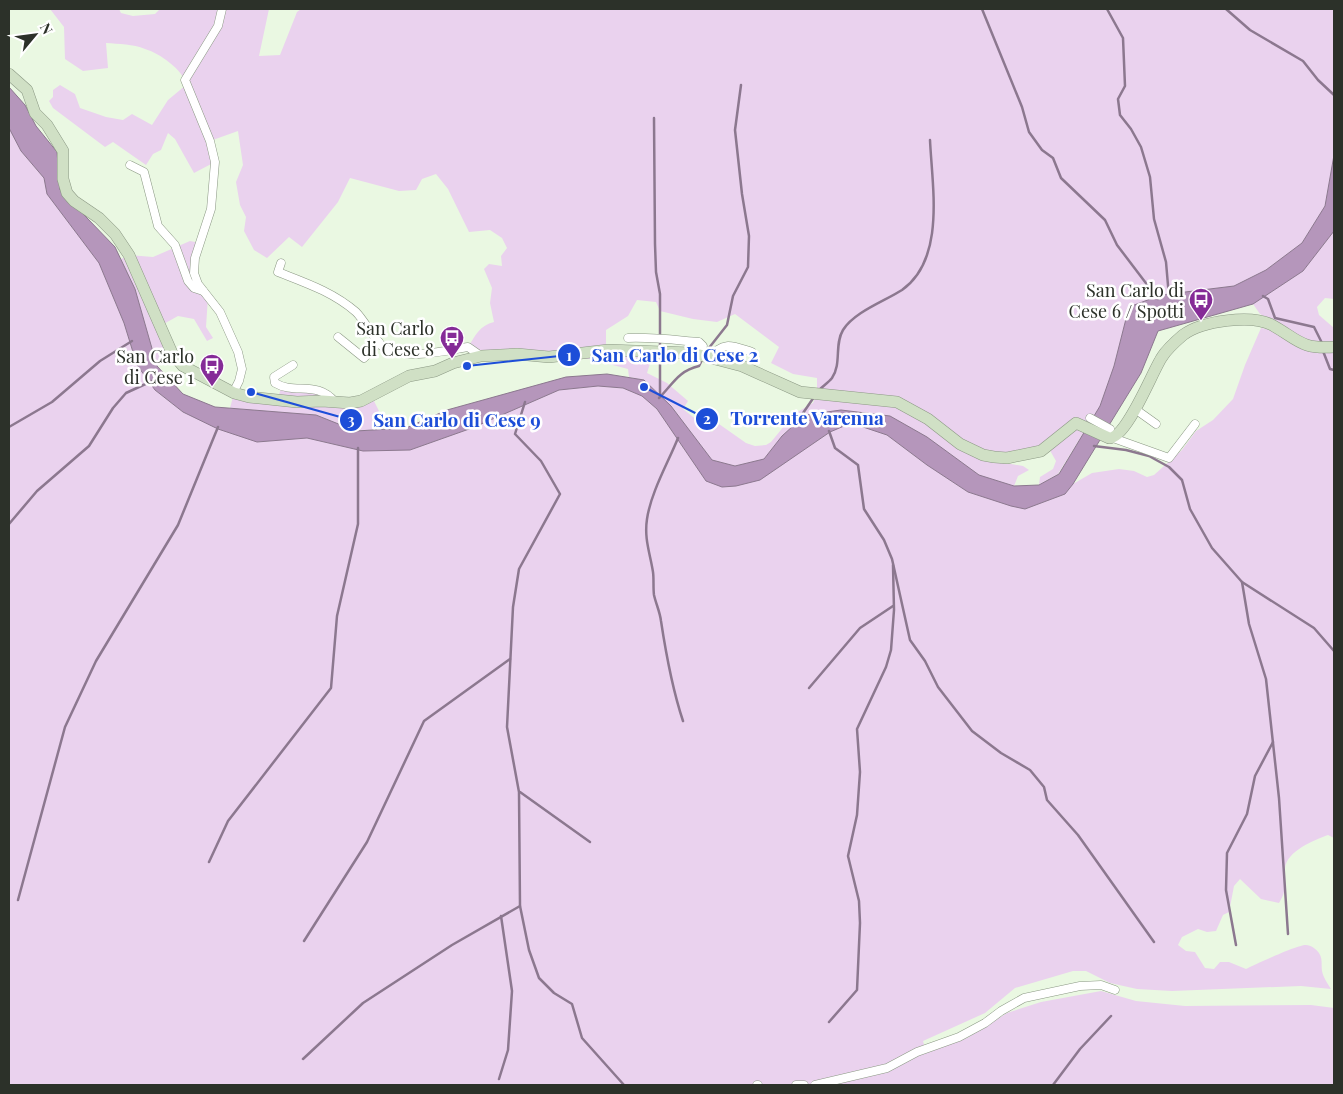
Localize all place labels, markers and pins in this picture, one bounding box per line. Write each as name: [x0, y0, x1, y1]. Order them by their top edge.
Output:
place label: San Carlo di Cese 6 / Spotti: [1069, 278, 1184, 323]
bus stop icon: San Carlo di Cese 6 / Spotti: [1188, 287, 1214, 321]
place label: San Carlo di Cese 8: [356, 316, 434, 361]
bus stop icon: San Carlo di Cese 8: [439, 325, 465, 359]
callout: San Carlo di Cese 2: [557, 338, 769, 372]
place label: San Carlo di Cese 1: [116, 344, 194, 389]
bus stop icon: San Carlo di Cese 1: [199, 353, 225, 387]
callout: Torrente Varenna: [694, 402, 894, 436]
callout: San Carlo di Cese 9: [339, 403, 551, 437]

